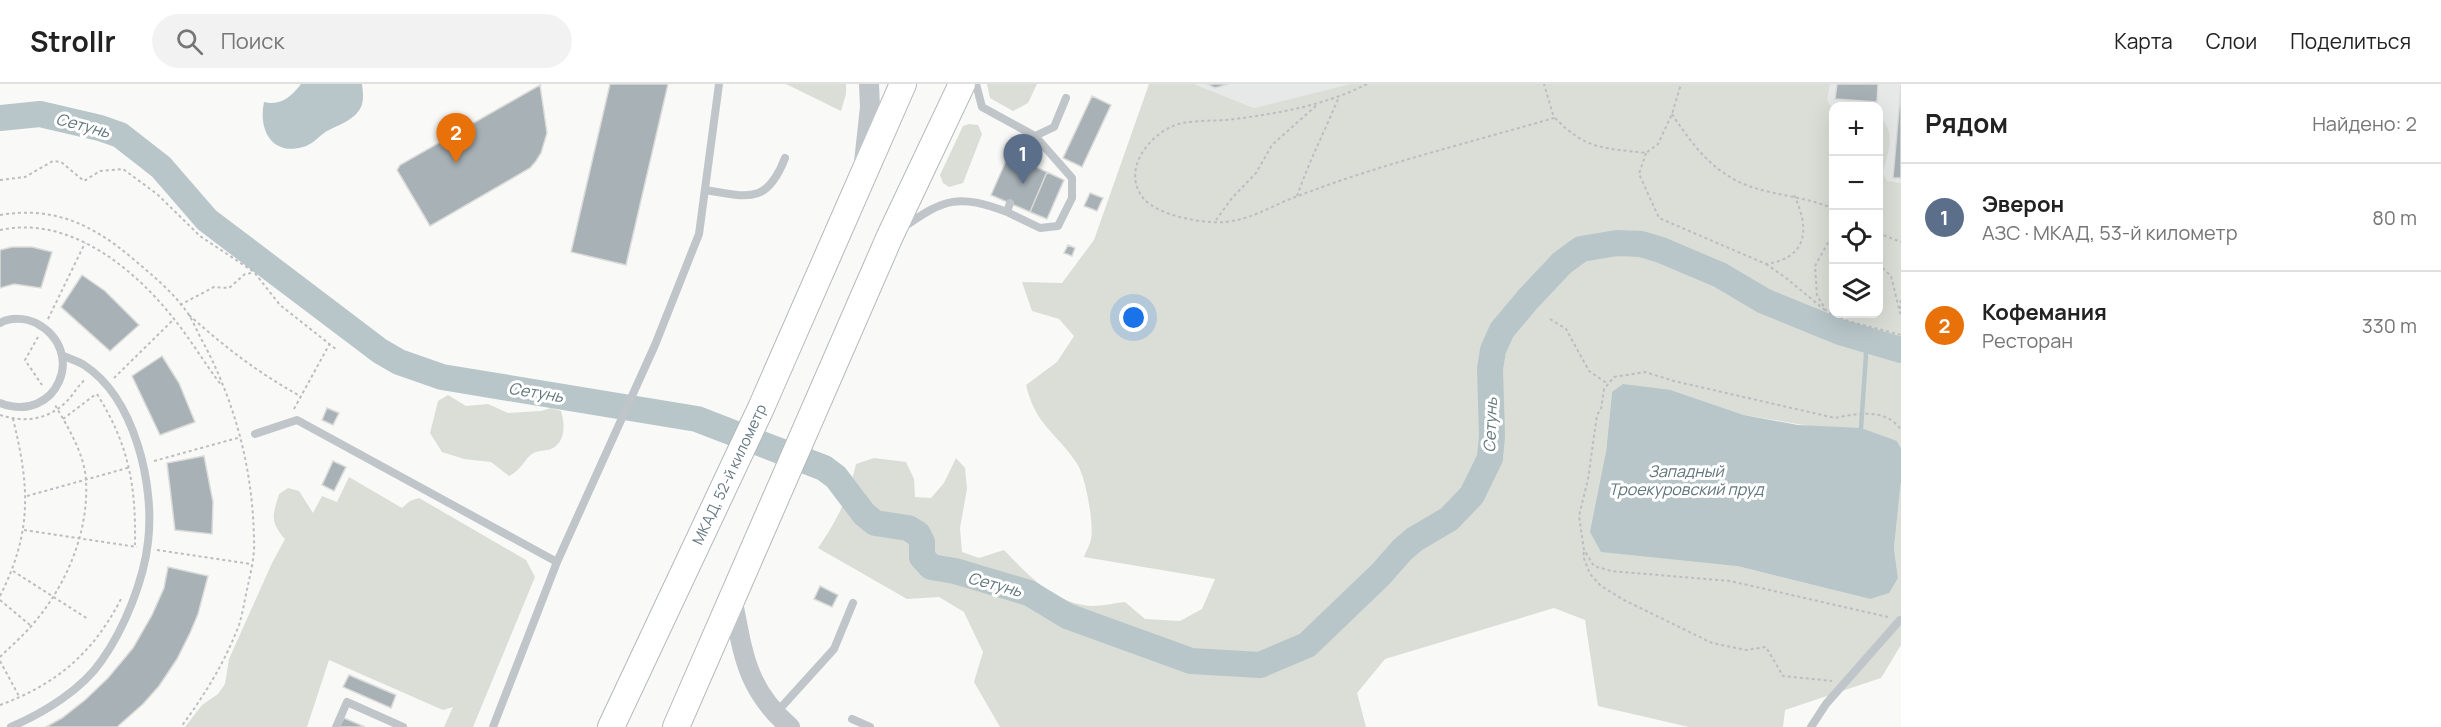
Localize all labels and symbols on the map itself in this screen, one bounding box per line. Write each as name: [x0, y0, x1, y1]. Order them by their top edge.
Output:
water label: Сетунь: [54, 107, 113, 143]
pin: 2: [436, 113, 476, 163]
pin: 1: [1004, 135, 1042, 184]
your location: [1119, 303, 1148, 332]
water label: Сетунь: [507, 377, 565, 407]
water label: Сетунь: [1478, 397, 1502, 453]
street label: МКАД, 52-й километр: [687, 400, 771, 548]
water label: Западный Троекуровский пруд: [1608, 460, 1765, 500]
water label: Сетунь: [966, 566, 1025, 602]

